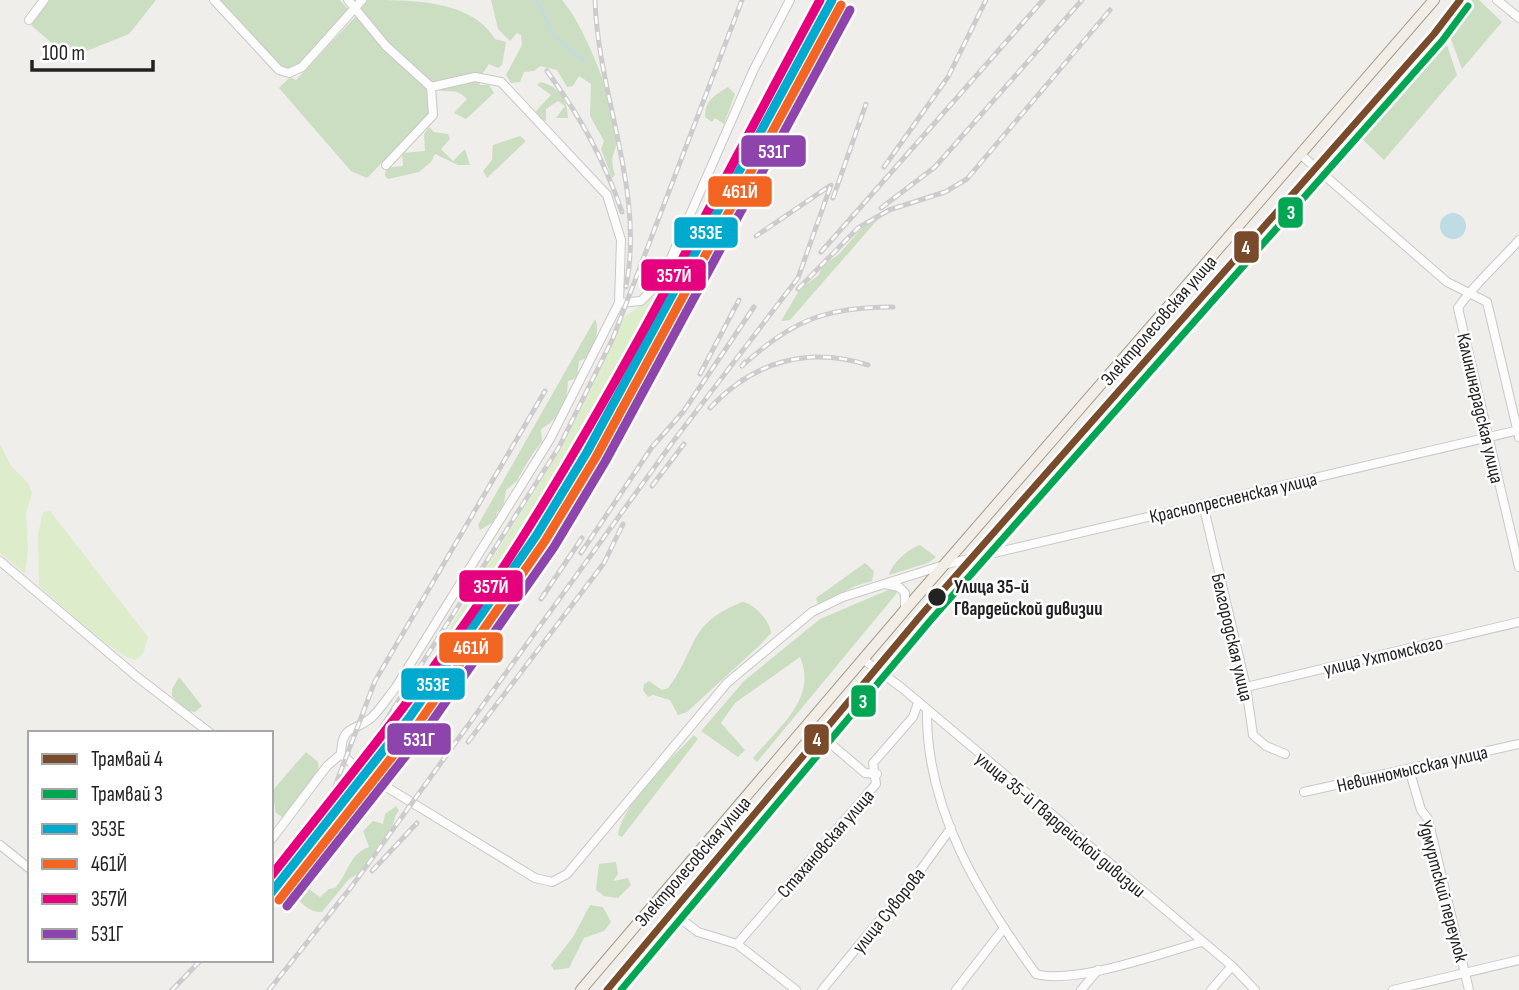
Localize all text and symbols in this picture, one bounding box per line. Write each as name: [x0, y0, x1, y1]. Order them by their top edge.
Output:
scale bar: [32, 28, 152, 72]
text: 100 m: [42, 41, 85, 66]
line badge: 531Г: [740, 134, 807, 168]
text: 531Г: [758, 141, 790, 164]
line badge: 461Й: [707, 175, 773, 208]
text: 461Й: [722, 181, 758, 204]
line badge: 3: [1277, 196, 1304, 229]
text: 3: [1287, 202, 1295, 225]
line badge: 353Е: [673, 216, 739, 249]
text: 353Е: [689, 222, 723, 245]
line badge: 4: [1233, 230, 1260, 264]
text: 4: [1242, 237, 1251, 260]
street label: Электролесовская улица: [1096, 251, 1222, 391]
line badge: 357Й: [640, 258, 707, 292]
text: 357Й: [656, 265, 692, 288]
street label: Калининградская улица: [1451, 331, 1508, 486]
street label: Краснопресненская улица: [1147, 468, 1319, 529]
line badge: 357Й: [458, 569, 524, 603]
street label: Белгородская улица: [1206, 571, 1257, 704]
text: 357Й: [473, 576, 509, 599]
place label: Улица 35-й Гвардейской дивизии: [954, 576, 1102, 621]
marker: Улица 35-й Гвардейской дивизии: [926, 586, 948, 608]
line badge: 461Й: [438, 631, 504, 664]
street label: улица Ухтомского: [1322, 632, 1445, 681]
text: 461Й: [453, 637, 489, 660]
line badge: 353Е: [400, 667, 466, 701]
text: 353Е: [416, 674, 450, 697]
line badge: 3: [850, 684, 877, 718]
text: 3: [859, 691, 867, 714]
line badge: 531Г: [386, 722, 452, 756]
line badge: 4: [803, 723, 830, 756]
text: 531Г: [403, 729, 435, 752]
text: 4: [813, 729, 822, 752]
legend: [28, 731, 273, 962]
street label: Невинномысская улица: [1335, 741, 1490, 798]
text: Трамвай 4: [91, 747, 163, 772]
street label: улица 35-й Гвардейской дивизии: [970, 747, 1150, 903]
text: Трамвай 3: [91, 782, 163, 807]
street label: Стахановская улица: [773, 785, 879, 903]
street label: Электролесовская улица: [630, 792, 756, 932]
text: 353Е: [91, 817, 126, 842]
street label: Удмуртский переулок: [1413, 818, 1473, 965]
text: 461Й: [91, 852, 127, 877]
street label: улица Суворова: [848, 864, 931, 958]
text: 357Й: [91, 887, 127, 912]
text: 531Г: [91, 922, 124, 947]

